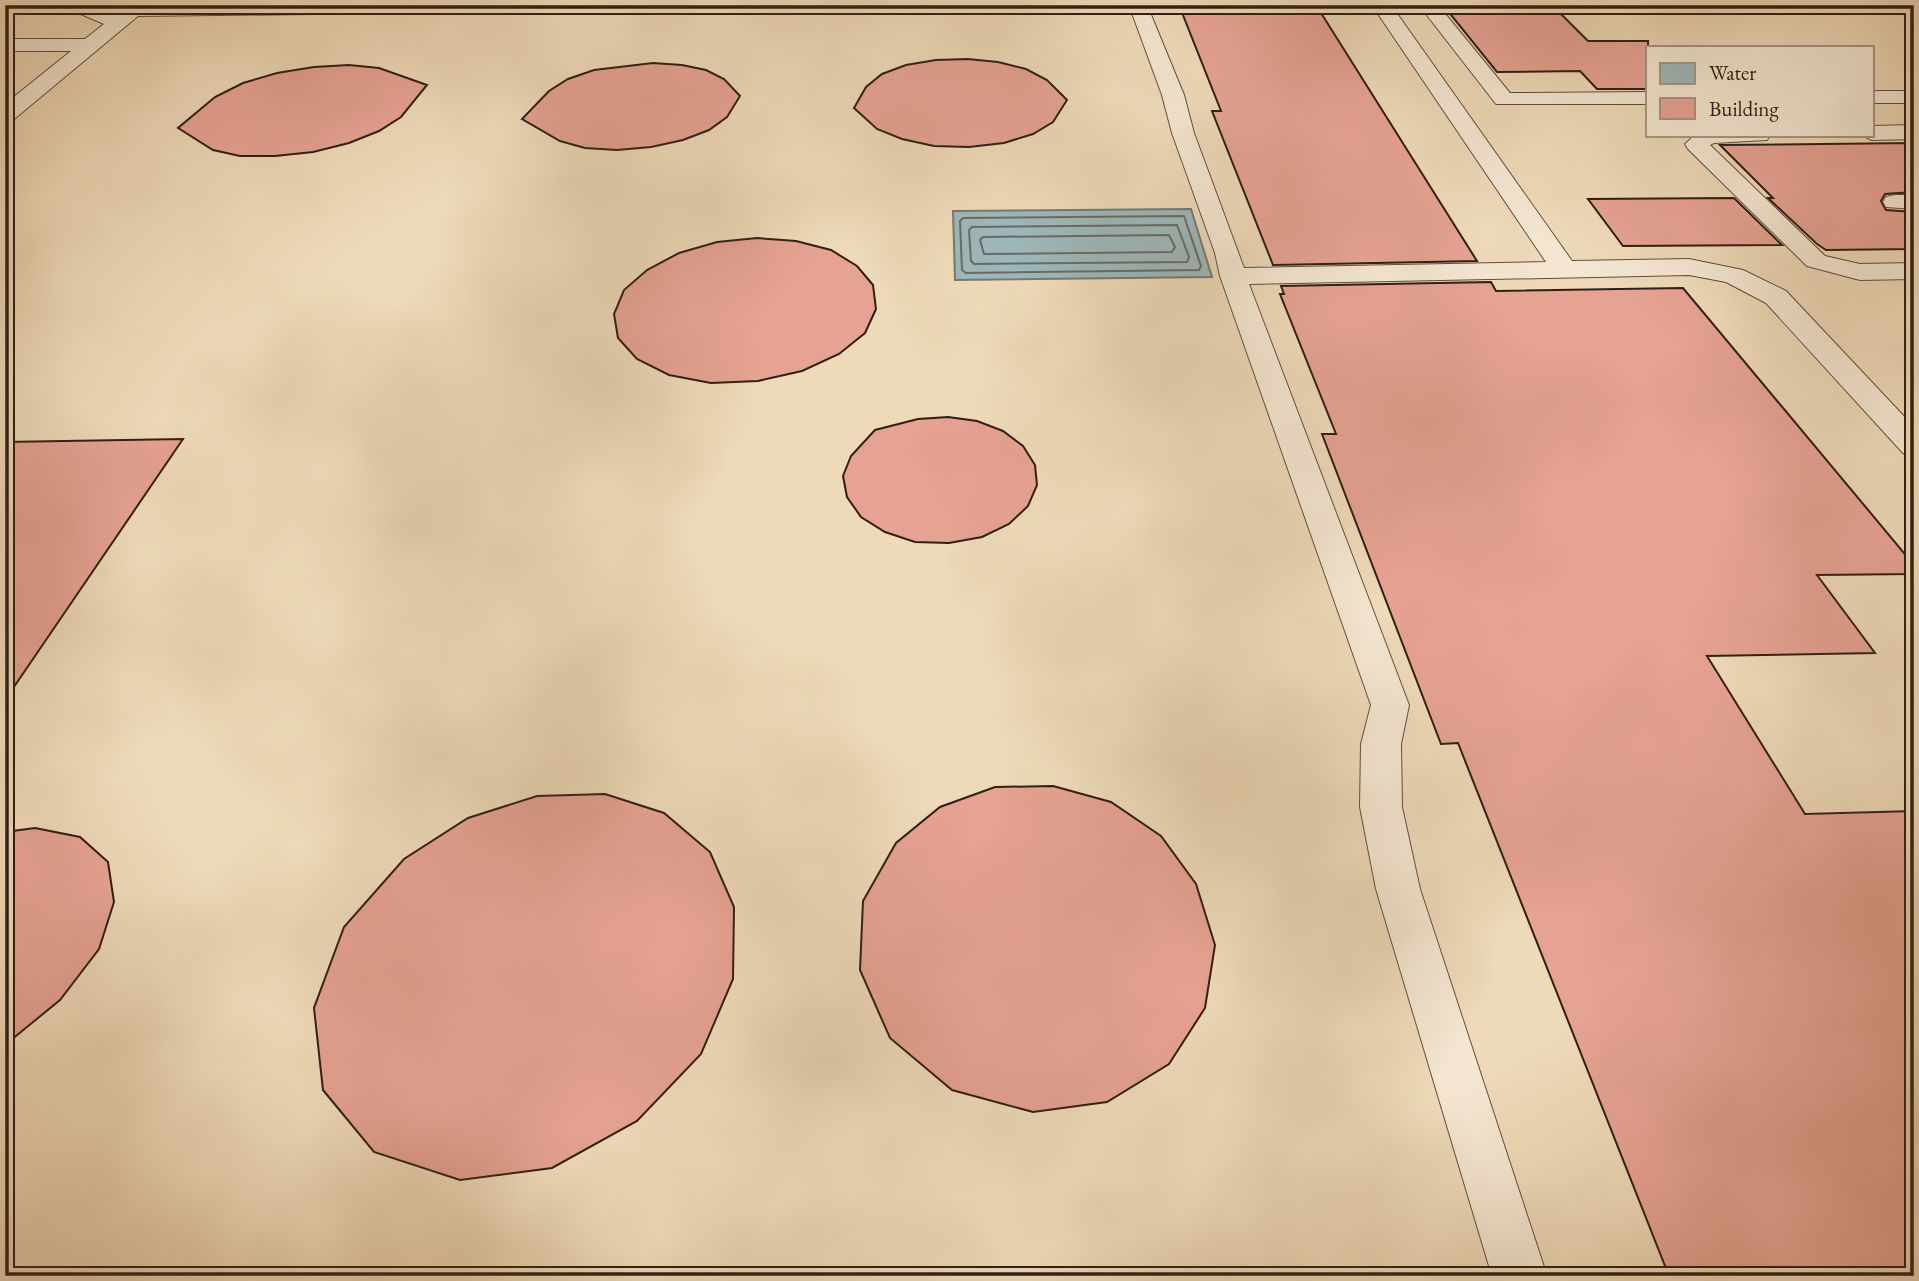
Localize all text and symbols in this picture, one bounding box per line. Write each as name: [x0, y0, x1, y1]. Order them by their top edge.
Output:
legend: [1646, 46, 1874, 136]
text: Water: [1709, 59, 1756, 86]
text: Building: [1709, 95, 1779, 122]

